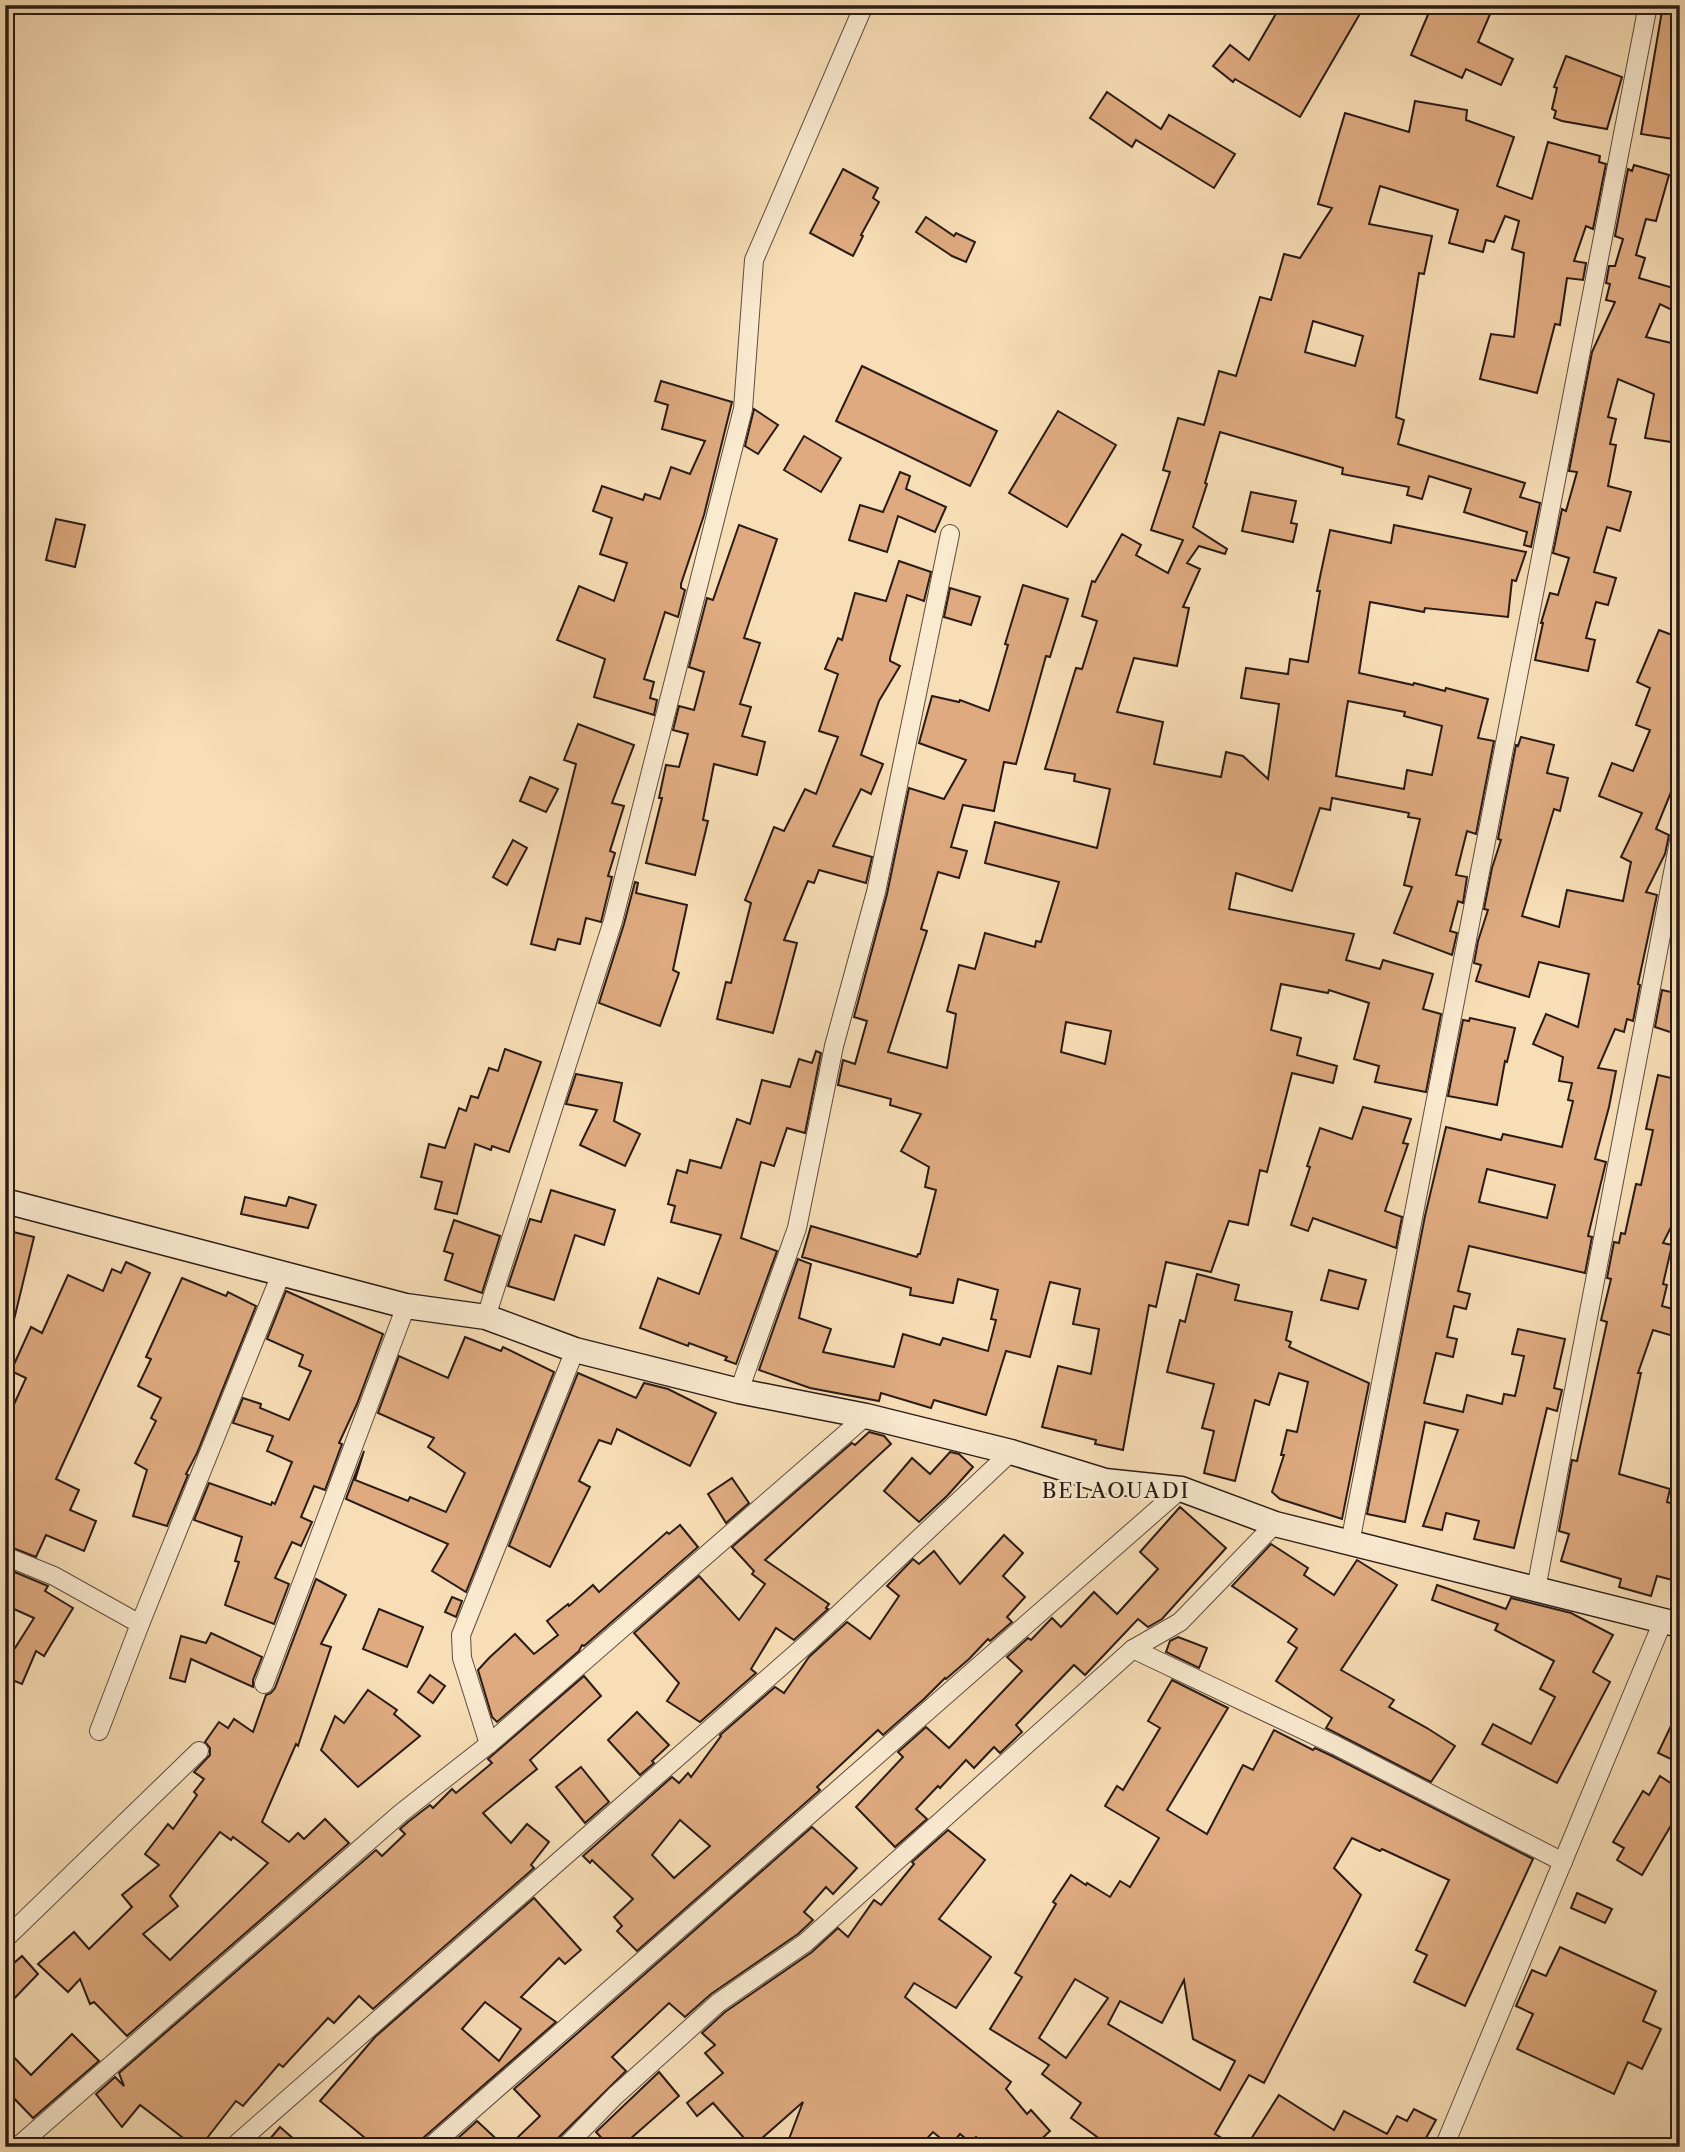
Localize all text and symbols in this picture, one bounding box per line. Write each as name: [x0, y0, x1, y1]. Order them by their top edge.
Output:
district label: BELAOUADI: [1042, 1478, 1190, 1503]

